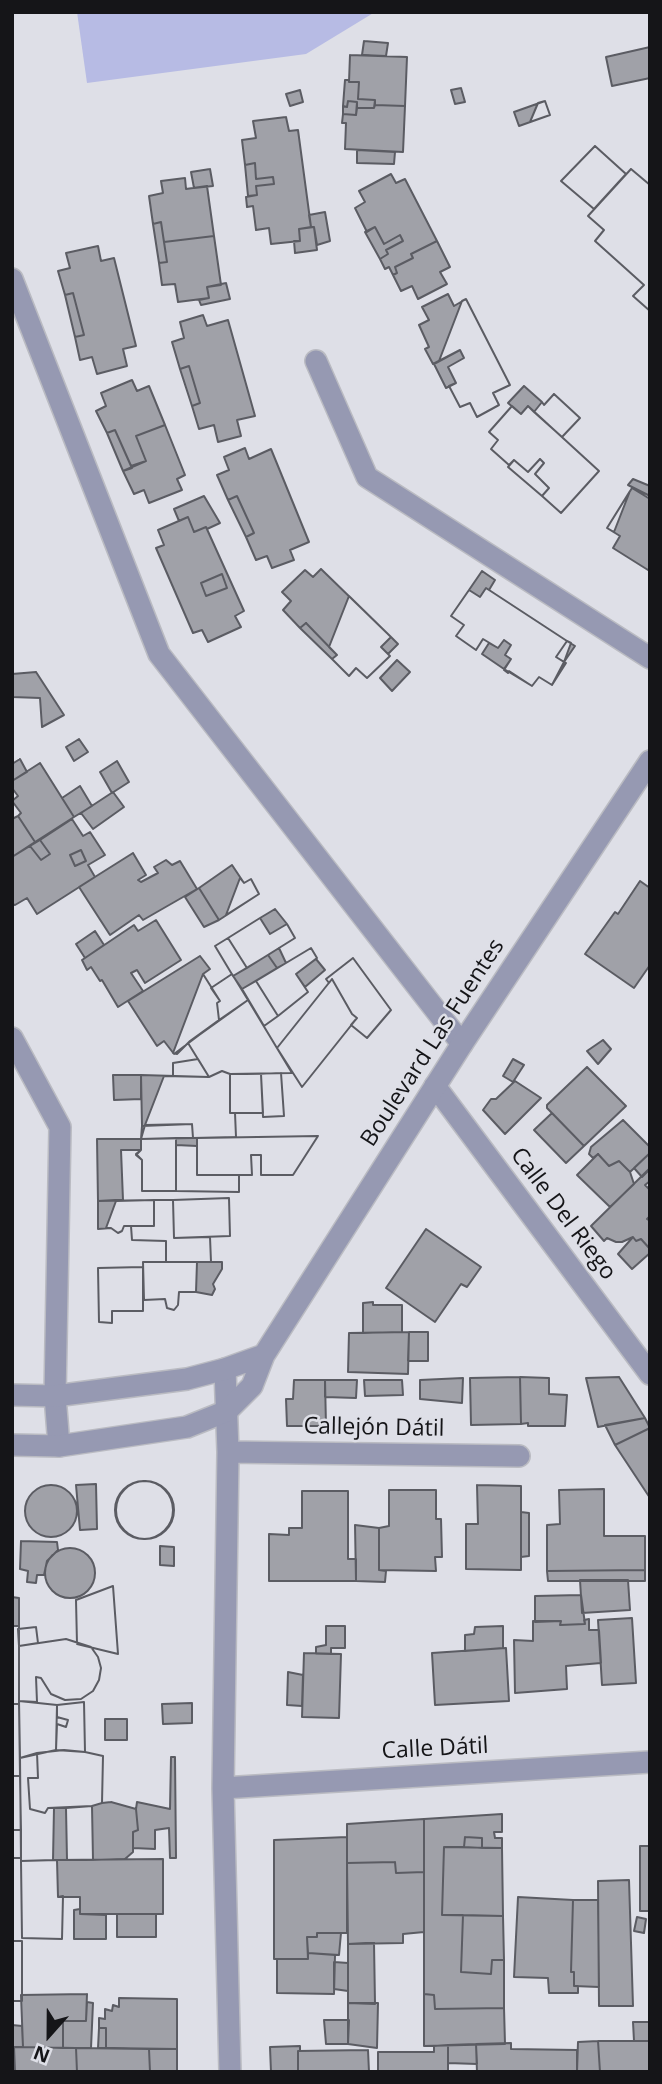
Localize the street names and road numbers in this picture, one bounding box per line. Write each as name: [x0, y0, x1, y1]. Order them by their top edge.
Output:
street label: Boulevard Las Fuentes: [356, 934, 510, 1152]
street label: Calle Del Riego: [504, 1142, 622, 1286]
street label: Callejón Dátil: [303, 1413, 445, 1443]
street label: Calle Dátil: [381, 1732, 489, 1766]

